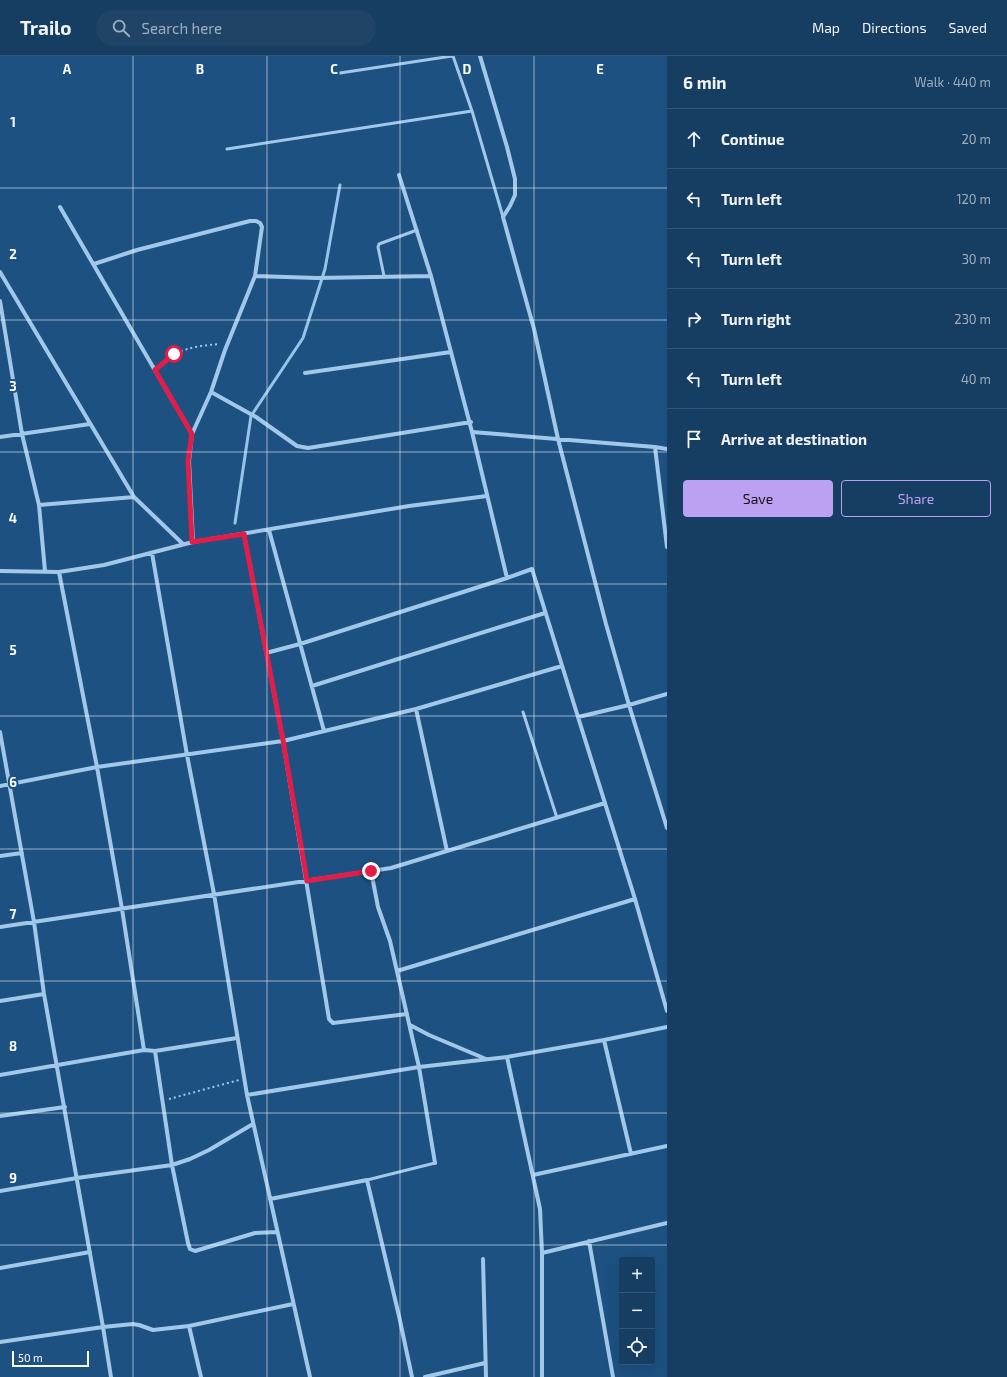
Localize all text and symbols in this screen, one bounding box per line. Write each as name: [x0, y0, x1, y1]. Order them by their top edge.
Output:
search box: [96, 10, 376, 46]
text: Trailo: [20, 16, 72, 39]
icon: search: [110, 17, 132, 39]
text: Search here: [142, 19, 222, 37]
text: Map: [812, 19, 840, 36]
text: Directions: [862, 19, 927, 36]
text: Saved: [949, 19, 987, 36]
text: A: [63, 61, 72, 77]
text: B: [196, 61, 204, 77]
text: C: [330, 61, 338, 77]
text: D: [463, 61, 472, 77]
text: E: [596, 61, 604, 77]
text: 6 min: [683, 72, 727, 92]
text: Walk · 440 m: [914, 74, 991, 90]
text: 1: [10, 114, 16, 130]
icon: ahead: [683, 128, 705, 150]
text: Continue: [721, 130, 784, 148]
text: 20 m: [962, 131, 991, 147]
icon: left: [683, 188, 705, 210]
text: Turn left: [721, 190, 782, 208]
text: 120 m: [956, 191, 991, 207]
text: 2: [9, 246, 17, 262]
icon: left: [683, 248, 705, 270]
text: Turn left: [721, 250, 782, 268]
text: 30 m: [962, 251, 991, 267]
icon: right: [683, 308, 705, 330]
text: Turn right: [721, 310, 791, 328]
text: 230 m: [954, 311, 991, 327]
route start: [165, 345, 183, 363]
icon: left: [683, 368, 705, 390]
text: Turn left: [721, 370, 782, 388]
text: 40 m: [961, 371, 991, 387]
text: 3: [9, 378, 17, 394]
icon: arrive: [683, 428, 705, 450]
text: Arrive at destination: [721, 430, 867, 448]
button: Save: [683, 480, 833, 517]
button: Share: [841, 480, 991, 517]
text: 4: [9, 510, 17, 526]
text: 5: [9, 642, 17, 658]
text: 6: [9, 774, 17, 790]
route end: [362, 862, 380, 880]
text: 7: [10, 906, 17, 922]
text: 8: [9, 1038, 17, 1054]
text: 9: [9, 1170, 17, 1186]
map controls: [619, 1257, 655, 1365]
button: +: [619, 1257, 655, 1293]
button: −: [619, 1293, 655, 1329]
button: locate: [619, 1329, 655, 1365]
scale bar: [12, 1349, 89, 1368]
text: 50 m: [18, 1351, 43, 1364]

